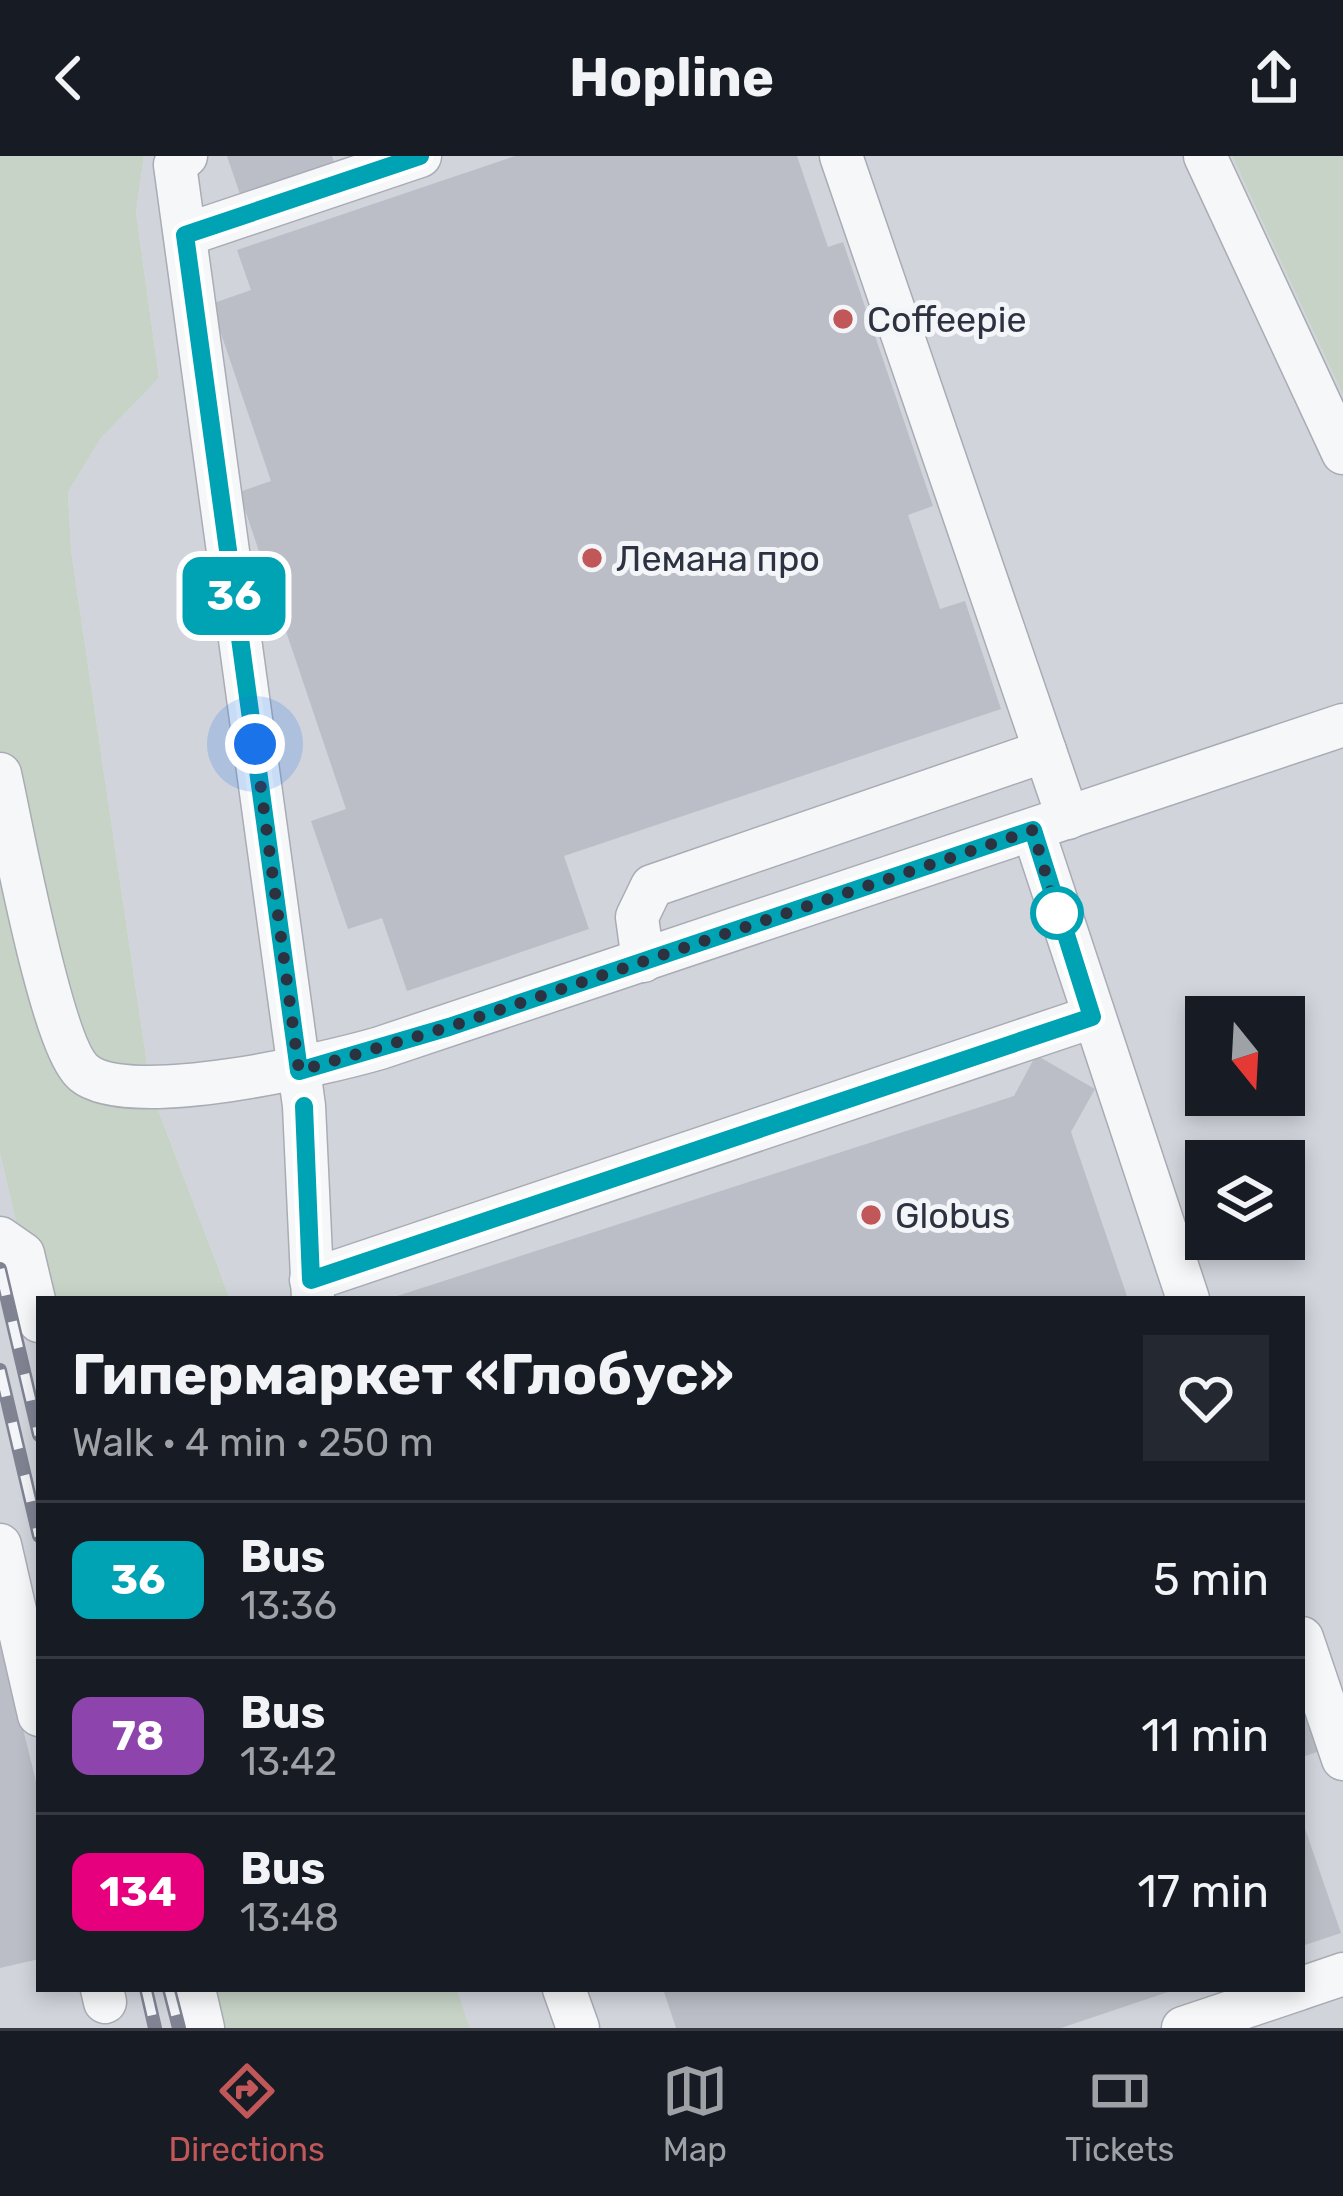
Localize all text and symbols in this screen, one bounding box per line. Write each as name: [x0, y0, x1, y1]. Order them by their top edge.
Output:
icon: back: [36, 45, 102, 111]
icon: share: [1241, 45, 1307, 111]
text: Hopline: [569, 46, 774, 110]
place label: Coffeepie: [867, 298, 1027, 341]
marker: Coffeepie: [830, 306, 856, 332]
place label: Лемана про: [616, 537, 820, 580]
marker: Лемана про: [579, 545, 605, 571]
line badge: 36: [180, 557, 288, 635]
text: 36: [206, 571, 262, 621]
your location: [225, 714, 285, 774]
unlabelled marker: [1032, 888, 1082, 938]
north arrow: [1185, 996, 1305, 1116]
map controls: [1185, 996, 1305, 1260]
button: layers: [1185, 1140, 1305, 1260]
place label: Globus: [895, 1194, 1010, 1237]
marker: Globus: [858, 1202, 884, 1228]
button: heart: [1143, 1335, 1269, 1461]
text: Гипермаркет «Глобус»: [72, 1341, 734, 1408]
text: Walk · 4 min · 250 m: [72, 1420, 434, 1466]
text: Bus: [240, 1530, 325, 1583]
text: 5 min: [1153, 1553, 1269, 1606]
text: 36: [110, 1555, 166, 1605]
text: 13:36: [240, 1583, 337, 1629]
text: Bus: [240, 1686, 325, 1739]
text: 11 min: [1141, 1709, 1269, 1762]
text: 78: [112, 1711, 164, 1761]
text: 13:42: [240, 1739, 337, 1785]
text: Bus: [240, 1842, 325, 1895]
text: 17 min: [1137, 1865, 1269, 1918]
text: 134: [99, 1867, 177, 1917]
text: 13:48: [240, 1895, 339, 1941]
tab: Directions: [169, 2058, 325, 2169]
tab: Map: [662, 2058, 728, 2169]
tab: Tickets: [1065, 2058, 1174, 2169]

